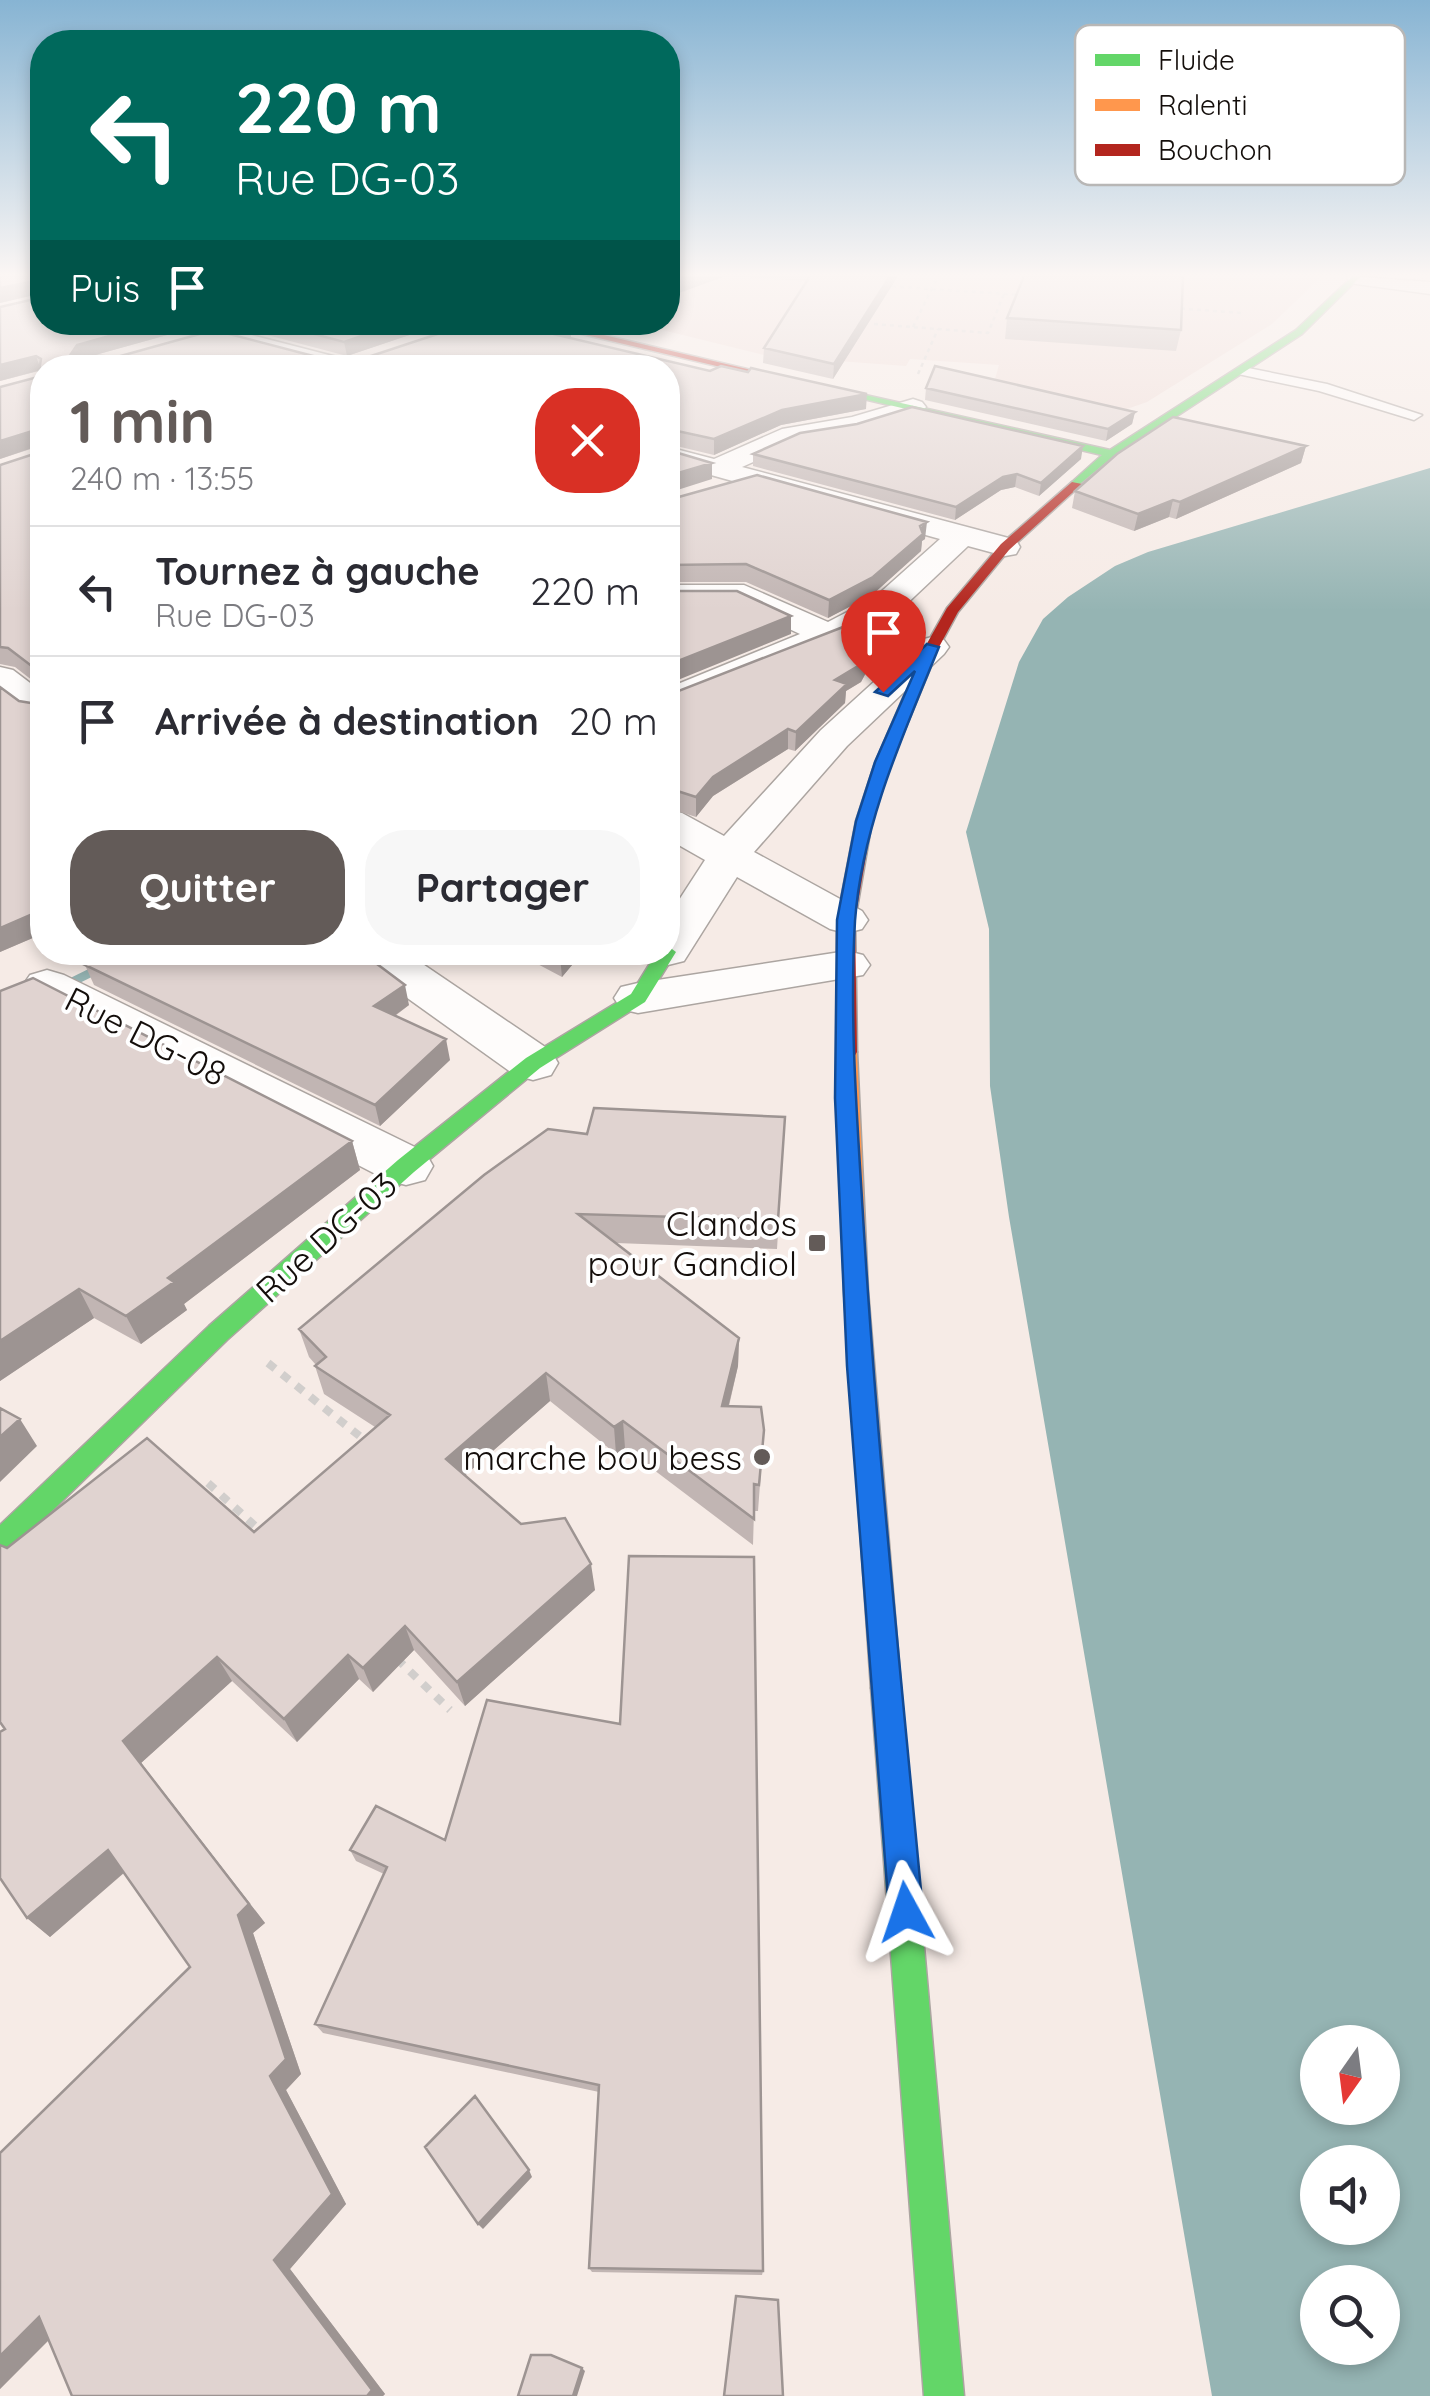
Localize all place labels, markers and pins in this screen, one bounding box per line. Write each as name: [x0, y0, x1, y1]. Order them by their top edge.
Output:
pin: [841, 590, 926, 693]
place label: Clandos pour Gandiol: [588, 1201, 797, 1285]
marker: Clandos pour Gandiol: [806, 1232, 828, 1254]
place label: marche bou bess: [463, 1435, 742, 1479]
marker: marche bou bess: [751, 1446, 773, 1468]

